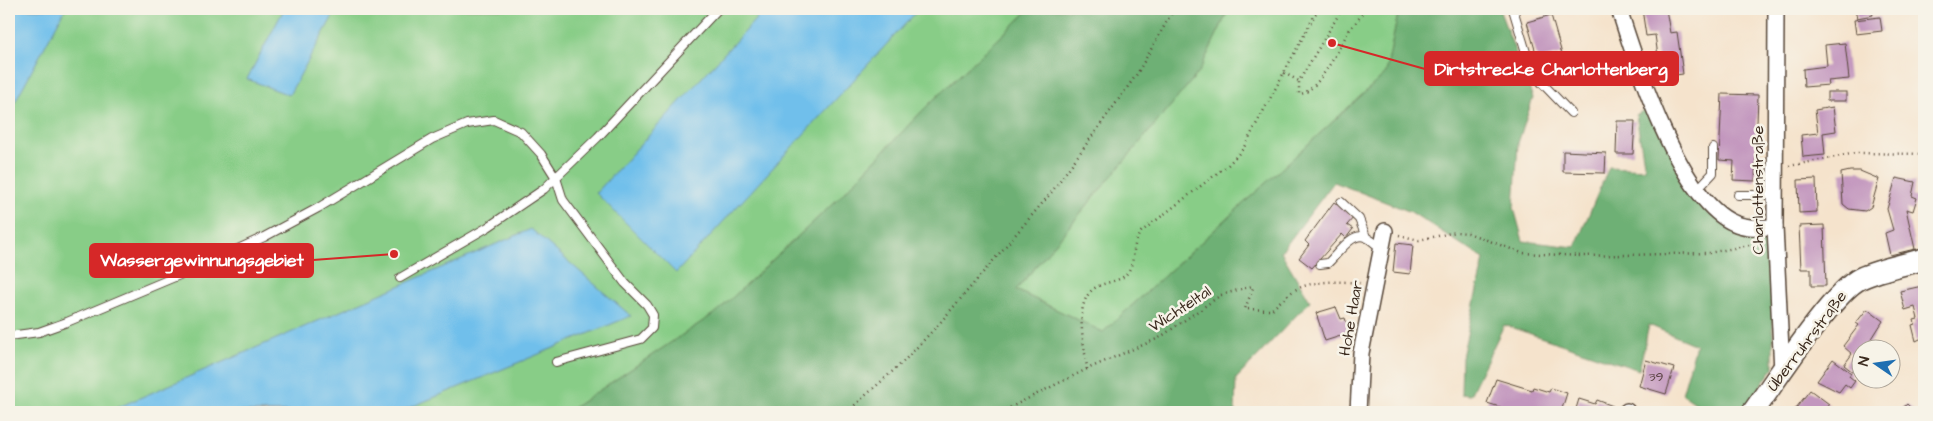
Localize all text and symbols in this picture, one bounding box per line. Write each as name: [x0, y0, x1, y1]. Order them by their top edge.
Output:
callout: Dirtstrecke Charlottenberg: [1425, 52, 1678, 85]
text: Dirtstrecke Charlottenberg: [1434, 57, 1668, 83]
street label: Charlottenstraße: [1747, 125, 1769, 254]
callout: Wassergewinnungsgebiet: [90, 244, 313, 277]
text: Wassergewinnungsgebiet: [99, 248, 304, 274]
street label: Hohe Haar: [1334, 278, 1369, 358]
street label: Wichteltal: [1145, 281, 1215, 337]
street label: Überruhrstraße: [1762, 286, 1852, 396]
north arrow: [1850, 338, 1900, 388]
text: N: [1854, 355, 1875, 368]
house number: 39: [1648, 367, 1664, 387]

